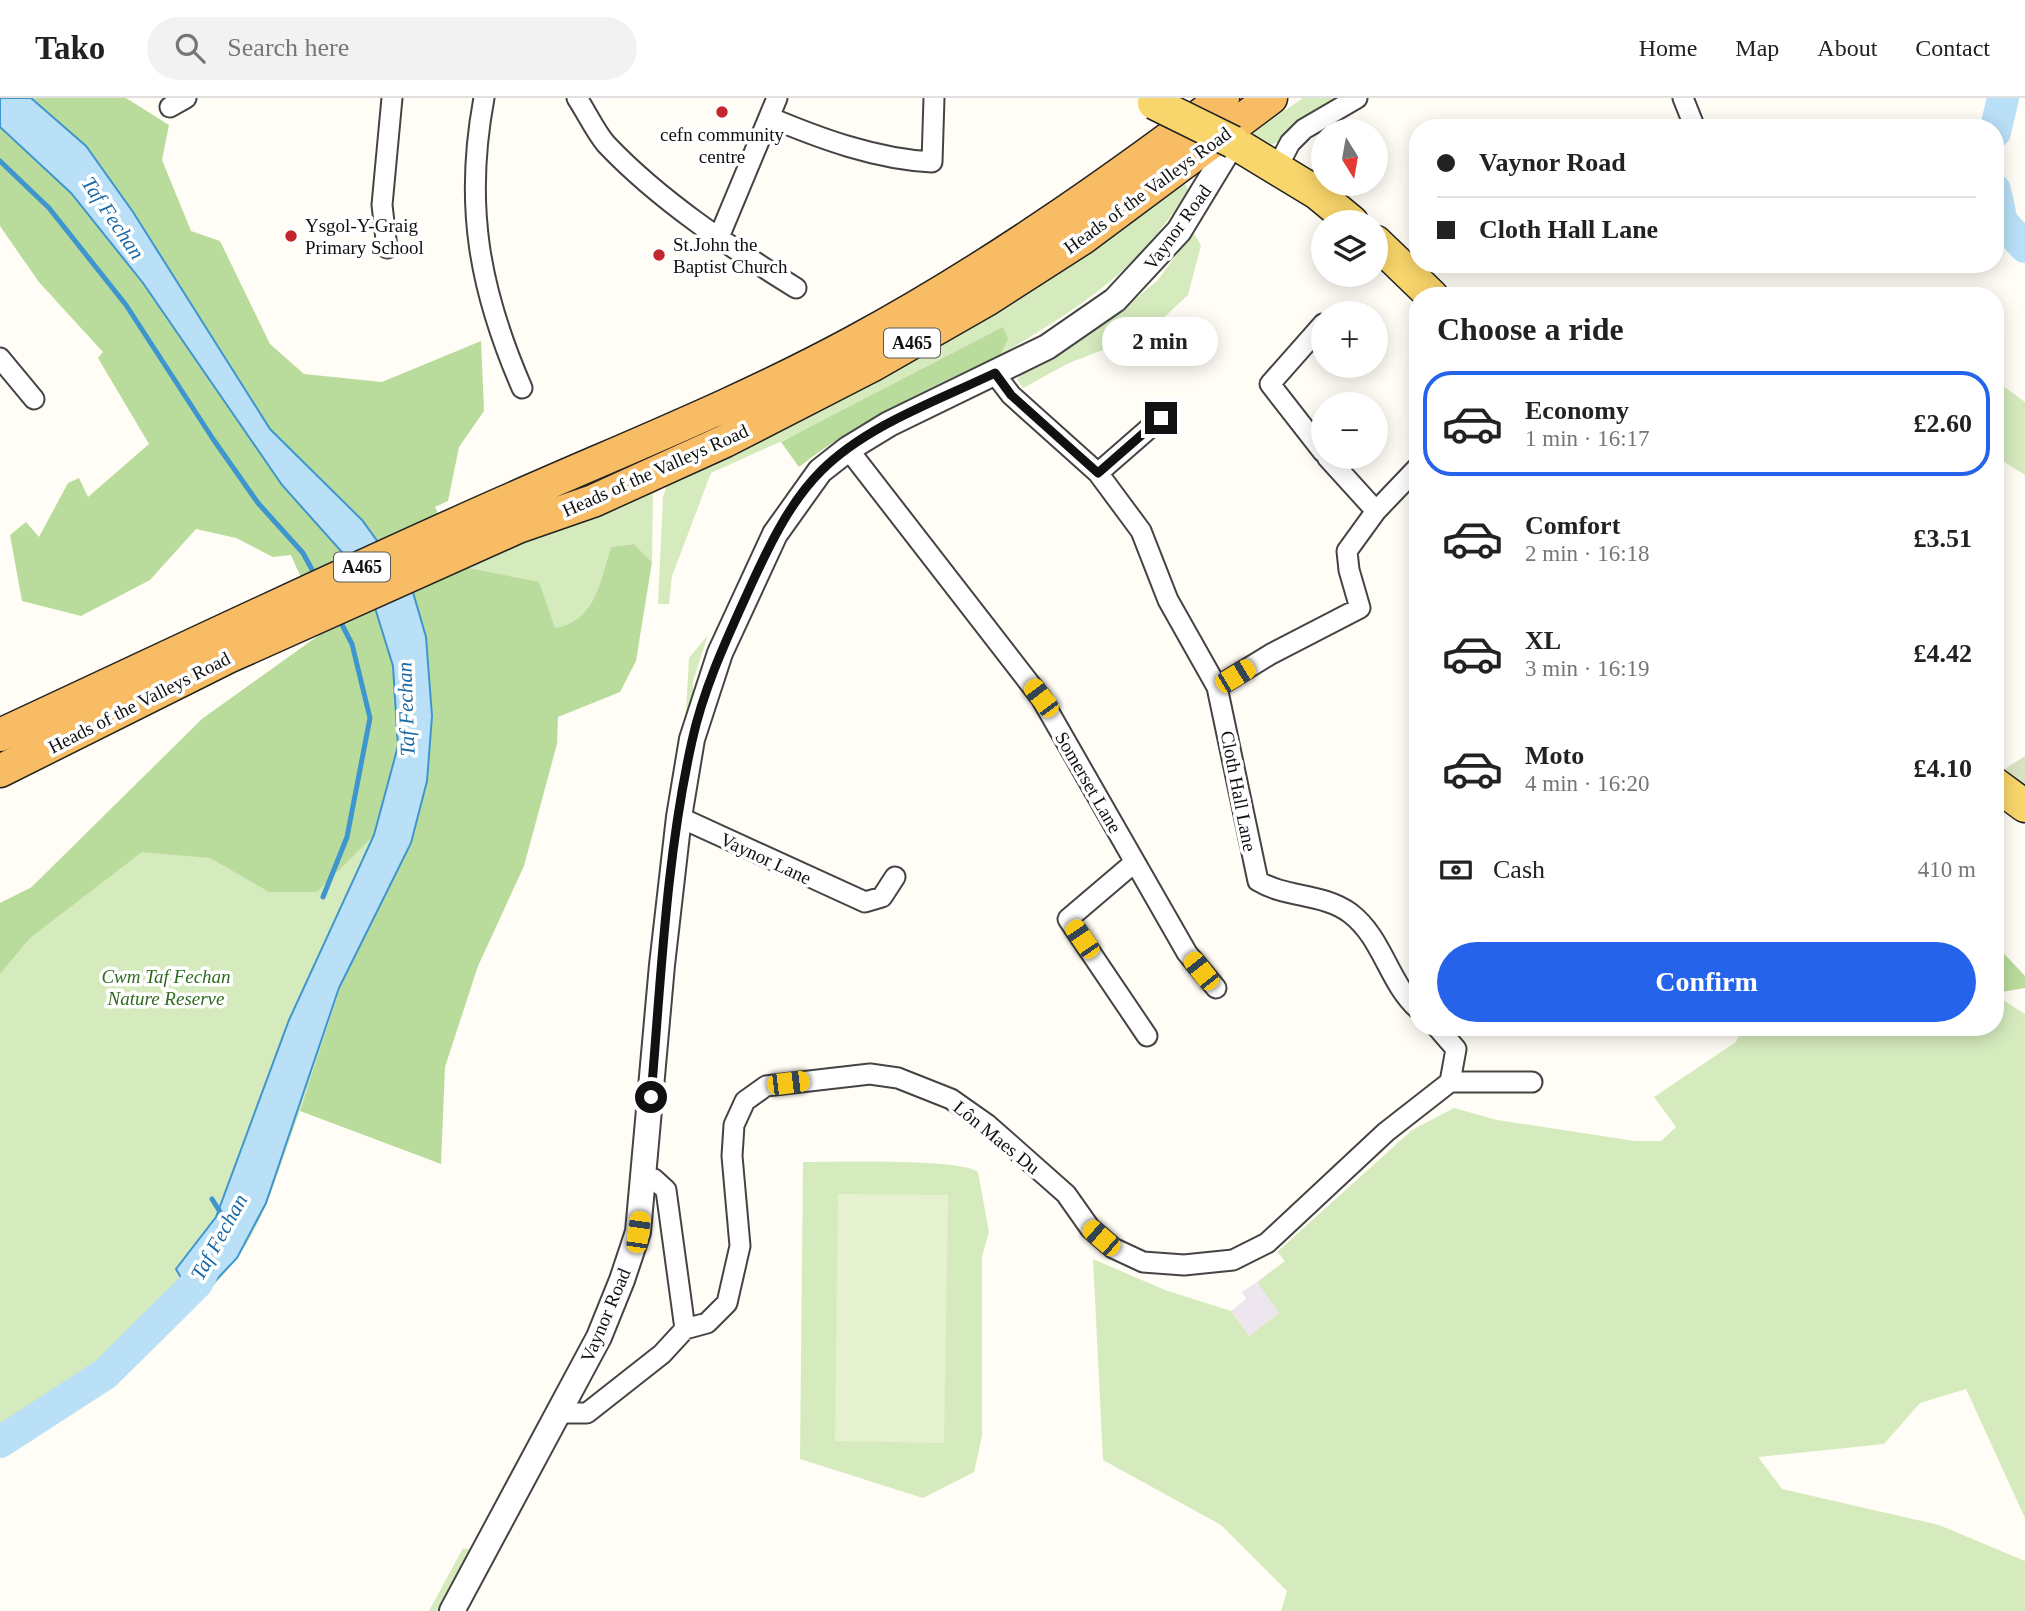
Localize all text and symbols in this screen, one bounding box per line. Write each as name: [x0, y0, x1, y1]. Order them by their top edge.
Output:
search box: [147, 17, 637, 80]
icon: search: [171, 29, 209, 67]
text: Tako: [35, 30, 105, 66]
text: Search here: [227, 33, 349, 62]
text: Home: [1639, 35, 1697, 61]
text: Map: [1735, 35, 1779, 61]
text: About: [1817, 35, 1877, 61]
text: Contact: [1915, 35, 1990, 61]
marker: cefn community centre: [714, 104, 730, 120]
north arrow: [1311, 119, 1388, 196]
map controls: [1311, 119, 1388, 469]
street label: Heads of the Valleys Road: [1060, 122, 1235, 258]
place label: cefn community centre: [660, 124, 784, 167]
text: Vaynor Road: [1479, 148, 1626, 177]
water label: Taf Fechan: [77, 172, 149, 264]
street label: Vaynor Road: [1140, 180, 1216, 274]
button: layers: [1311, 210, 1388, 287]
place label: Ysgol-Y-Graig Primary School: [305, 215, 424, 258]
text: Cloth Hall Lane: [1479, 215, 1658, 244]
marker: Ysgol-Y-Graig Primary School: [283, 228, 299, 244]
place label: St.John the Baptist Church: [673, 234, 788, 277]
marker: St.John the Baptist Church: [651, 247, 667, 263]
button: +: [1311, 301, 1388, 378]
text: Choose a ride: [1437, 311, 1624, 347]
callout: 2 min: [1103, 316, 1219, 366]
road number: A465: [884, 328, 940, 358]
text: 2 min: [1132, 329, 1188, 354]
button: −: [1311, 392, 1388, 469]
icon: car: [1441, 392, 1504, 455]
text: Economy: [1525, 396, 1629, 425]
route end: [1145, 402, 1177, 434]
text: £2.60: [1914, 409, 1972, 438]
street label: Heads of the Valleys Road: [559, 420, 752, 521]
text: 1 min · 16:17: [1525, 426, 1650, 451]
icon: car: [1441, 507, 1504, 570]
text: Comfort: [1525, 511, 1620, 540]
text: £3.51: [1914, 524, 1972, 553]
text: 2 min · 16:18: [1525, 541, 1650, 566]
road number: A465: [334, 552, 390, 582]
icon: car: [1441, 622, 1504, 685]
text: XL: [1525, 626, 1561, 655]
text: £4.42: [1914, 639, 1972, 668]
street label: Heads of the Valleys Road: [45, 647, 234, 757]
car: [1212, 656, 1259, 696]
text: 3 min · 16:19: [1525, 656, 1650, 681]
water label: Taf Fechan: [392, 661, 420, 757]
car: [1020, 675, 1063, 721]
street label: Somerset Lane: [1051, 728, 1126, 837]
street label: Cloth Hall Lane: [1217, 729, 1260, 853]
icon: car: [1441, 737, 1504, 800]
text: Moto: [1525, 741, 1584, 770]
text: £4.10: [1914, 754, 1972, 783]
text: 4 min · 16:20: [1525, 771, 1650, 796]
street label: Vaynor Lane: [717, 828, 814, 889]
icon: cash: [1437, 851, 1475, 889]
text: Cash: [1493, 855, 1545, 884]
text: 410 m: [1918, 857, 1976, 882]
car: [1062, 916, 1103, 962]
button: Confirm: [1437, 942, 1976, 1022]
car: [1180, 948, 1223, 994]
park label: Cwm Taf Fechan Nature Reserve: [101, 966, 231, 1009]
car: [766, 1070, 811, 1096]
route start: [635, 1081, 667, 1113]
street label: Lôn Maes Du: [949, 1096, 1044, 1179]
water label: Taf Fechan: [186, 1190, 252, 1284]
car: [625, 1210, 652, 1254]
car: [1079, 1216, 1124, 1260]
street label: Vaynor Road: [576, 1265, 635, 1365]

